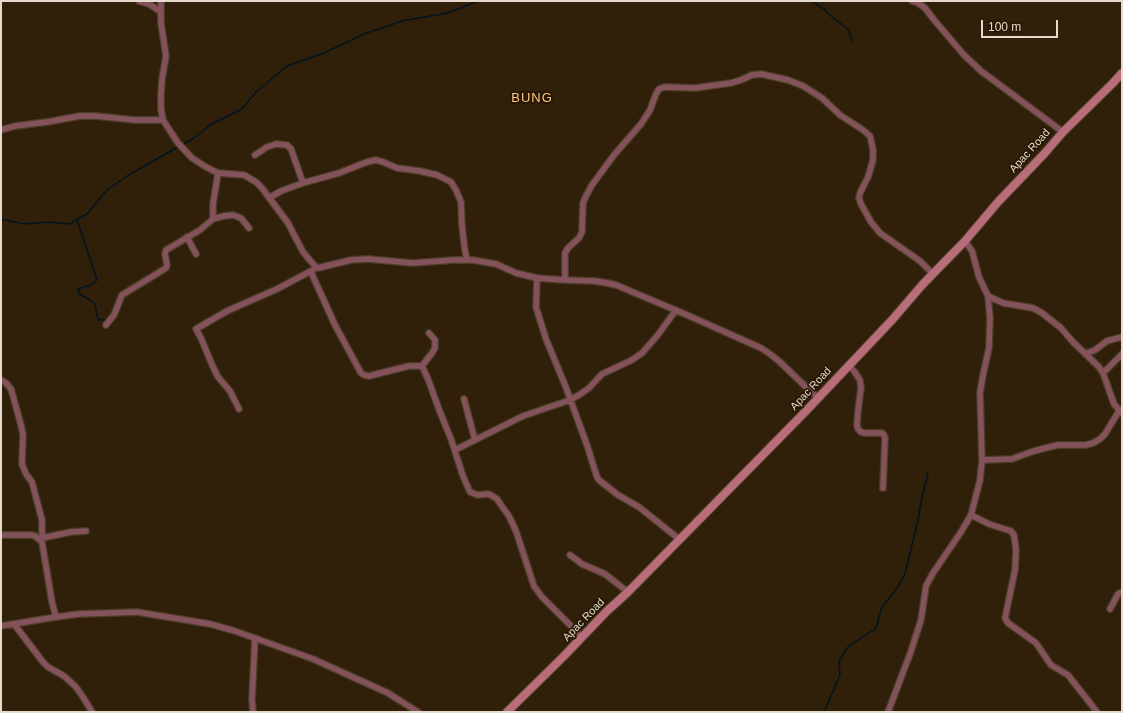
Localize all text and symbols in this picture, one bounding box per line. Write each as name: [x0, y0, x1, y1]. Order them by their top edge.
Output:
scale bar: [983, 12, 1060, 38]
text: 100 m: [988, 20, 1021, 34]
district label: BUNG: [511, 90, 553, 106]
street label: Apac Road: [1007, 126, 1053, 176]
street label: Apac Road: [788, 365, 834, 413]
street label: Apac Road: [560, 596, 608, 644]

